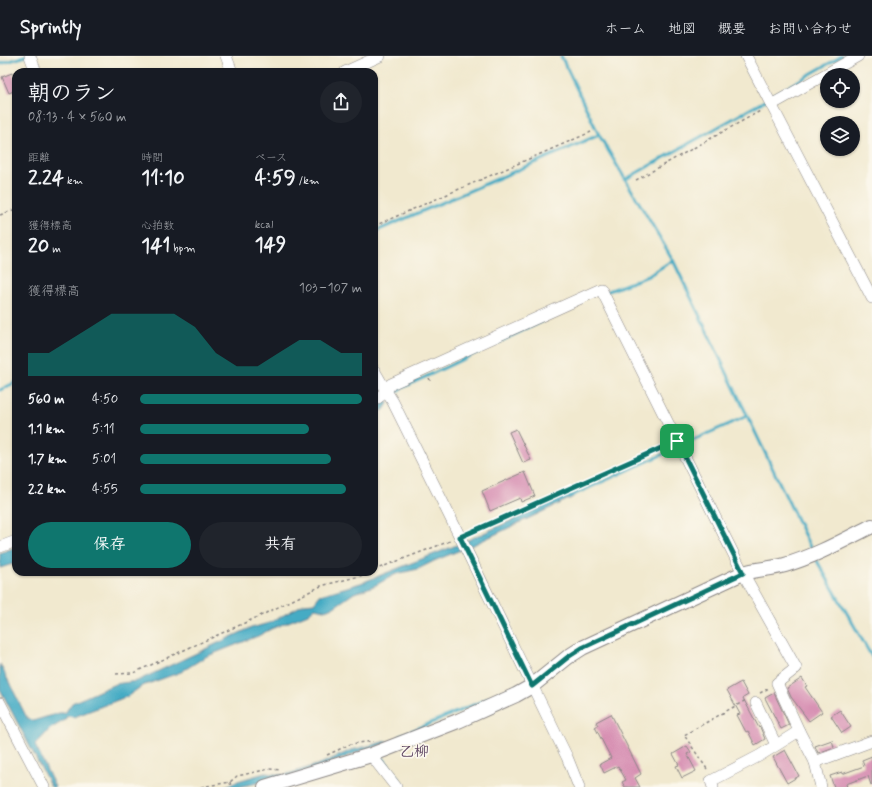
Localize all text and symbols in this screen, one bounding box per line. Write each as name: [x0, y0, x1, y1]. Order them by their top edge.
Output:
text: Sprintly: [20, 15, 81, 40]
text: ホーム: [605, 20, 646, 38]
text: 地図: [668, 20, 696, 38]
text: 概要: [718, 20, 746, 38]
text: お問い合わせ: [768, 20, 852, 38]
map controls: [820, 68, 860, 156]
button: locate: [820, 68, 860, 108]
text: 朝のラン: [28, 80, 116, 108]
button: share: [320, 81, 362, 123]
text: 08:13 · 4 × 560 m: [28, 109, 126, 126]
button: layers: [820, 116, 860, 156]
text: 距離: [28, 151, 50, 165]
text: 時間: [141, 151, 163, 165]
text: ペース: [255, 151, 287, 165]
text: 2.24: [28, 165, 64, 192]
text: 11:10: [141, 165, 185, 192]
text: 4:59: [255, 165, 296, 192]
text: km: [64, 174, 83, 188]
text: /km: [296, 174, 319, 188]
text: kcal: [255, 218, 273, 232]
text: 獲得標高: [28, 219, 72, 233]
text: 心拍数: [141, 219, 174, 233]
text: 149: [255, 232, 286, 259]
text: 20: [28, 233, 49, 260]
text: 141: [141, 233, 170, 260]
text: m: [49, 242, 61, 256]
text: bpm: [170, 242, 195, 256]
text: 103–107 m: [299, 280, 362, 297]
text: 獲得標高: [28, 283, 80, 300]
text: 560 m: [28, 391, 65, 408]
text: 4:50: [92, 391, 118, 408]
text: 1.1 km: [28, 421, 65, 438]
text: 5:11: [92, 421, 115, 438]
pin: [660, 424, 694, 458]
icon: arrive: [666, 430, 688, 452]
text: 1.7 km: [28, 451, 67, 468]
text: 5:01: [92, 451, 116, 468]
text: 2.2 km: [28, 481, 66, 498]
text: 4:55: [92, 481, 118, 498]
button: 保存: [28, 522, 191, 568]
button: 共有: [199, 522, 362, 568]
district label: 乙柳: [399, 742, 429, 762]

